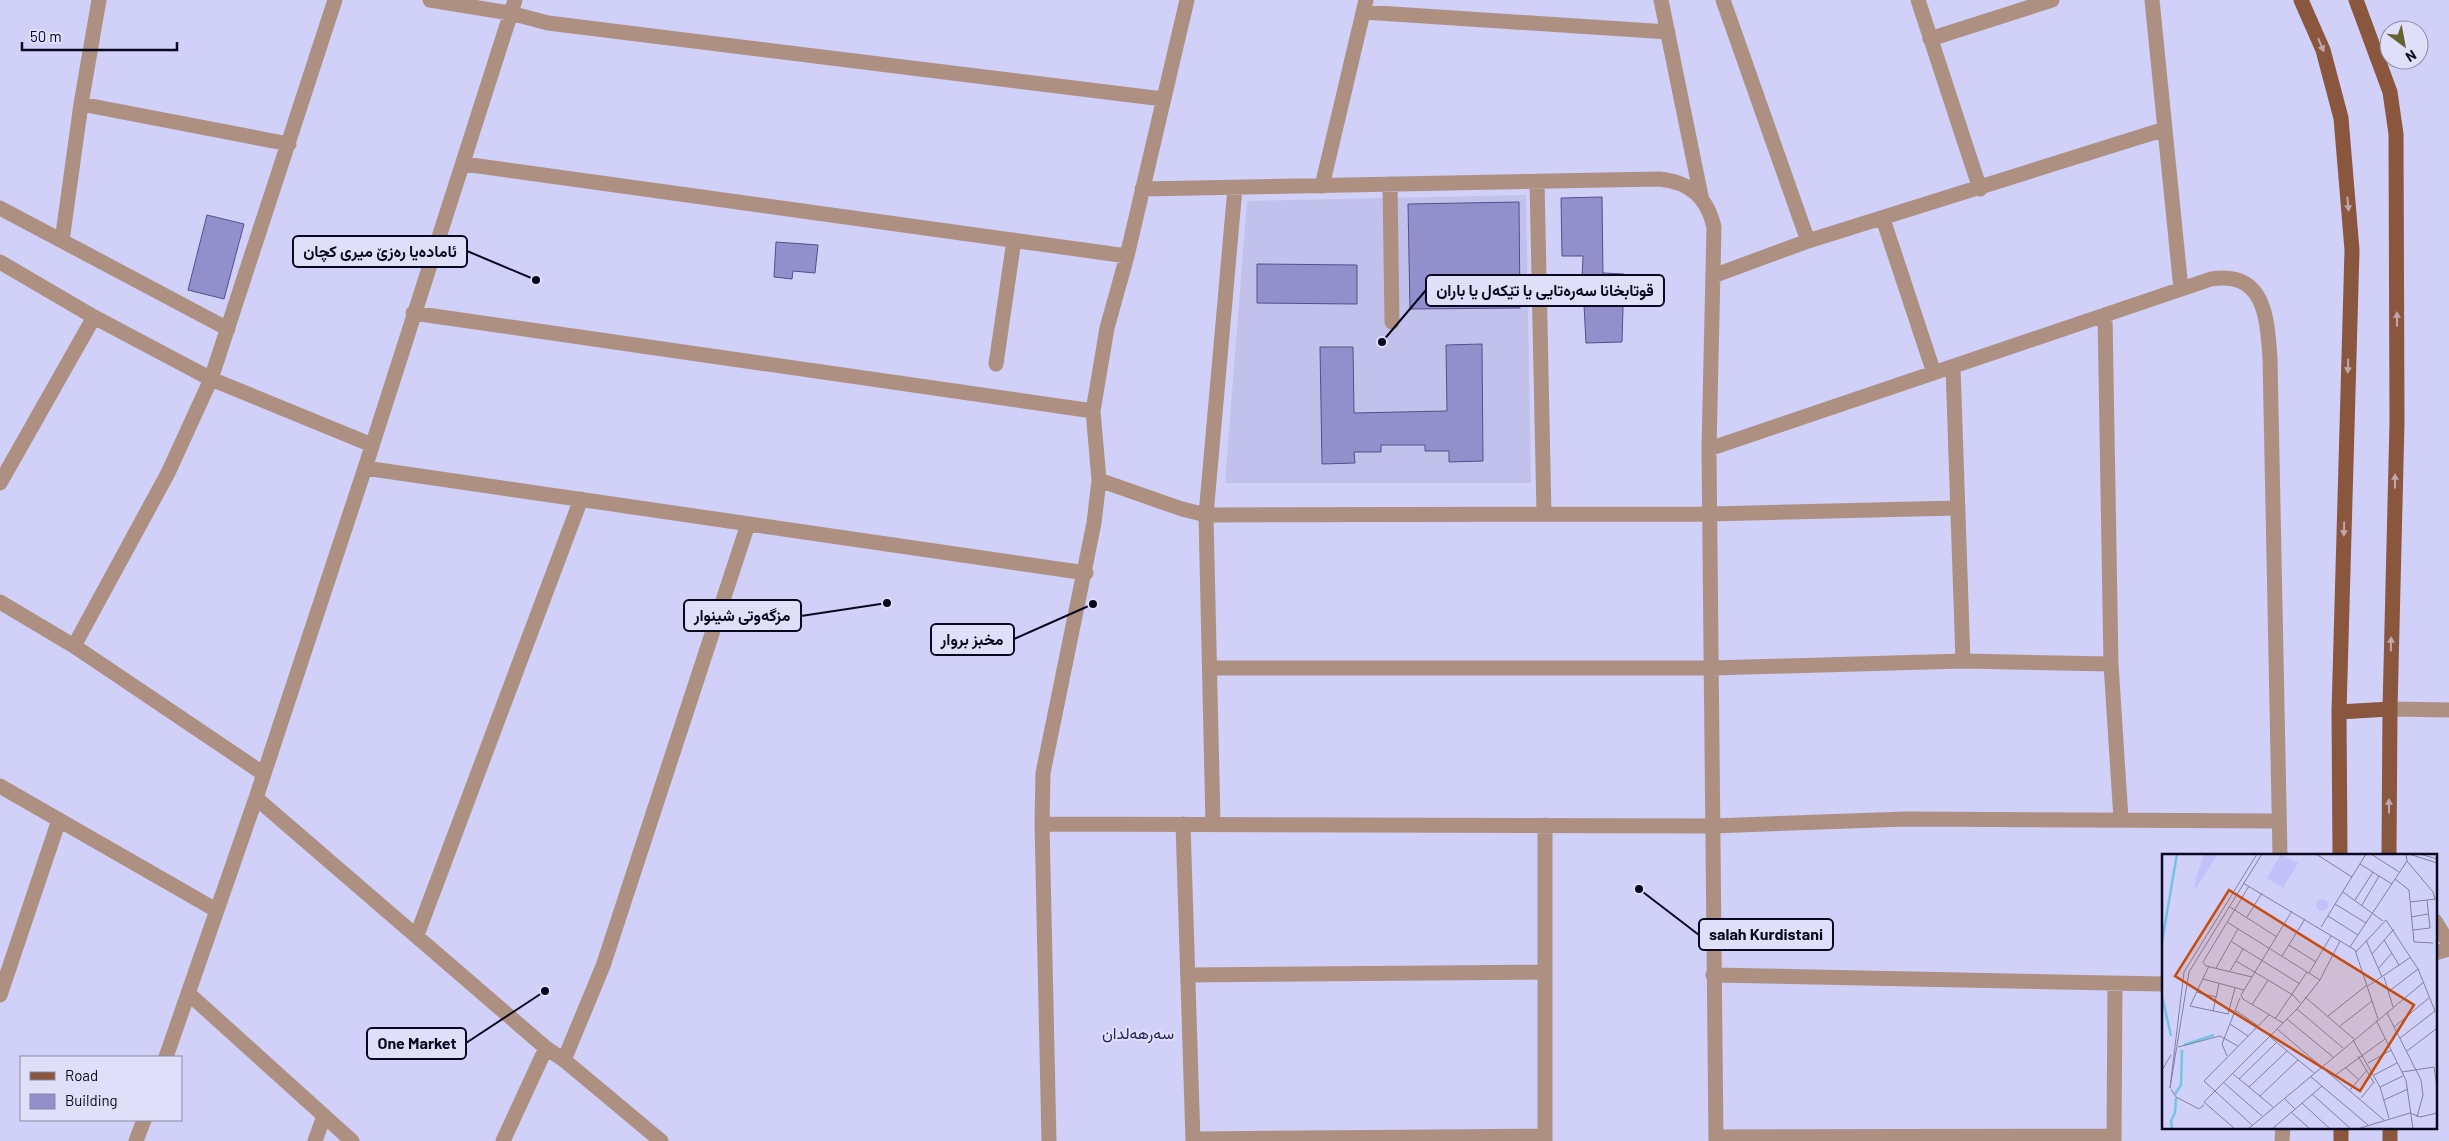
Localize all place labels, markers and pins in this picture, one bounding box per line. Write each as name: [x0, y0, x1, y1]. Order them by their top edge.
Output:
callout: ئامادەيا رەزێ ميرى كچان: [293, 236, 467, 267]
callout: قوتابخانا سەرەتایی یا تێکەل یا باران: [1426, 275, 1664, 306]
callout: مزگەوتی شينوار: [684, 600, 801, 631]
callout: مخبز بروار: [931, 624, 1014, 655]
callout: salah Kurdistani: [1699, 919, 1833, 950]
callout: One Market: [367, 1028, 466, 1059]

